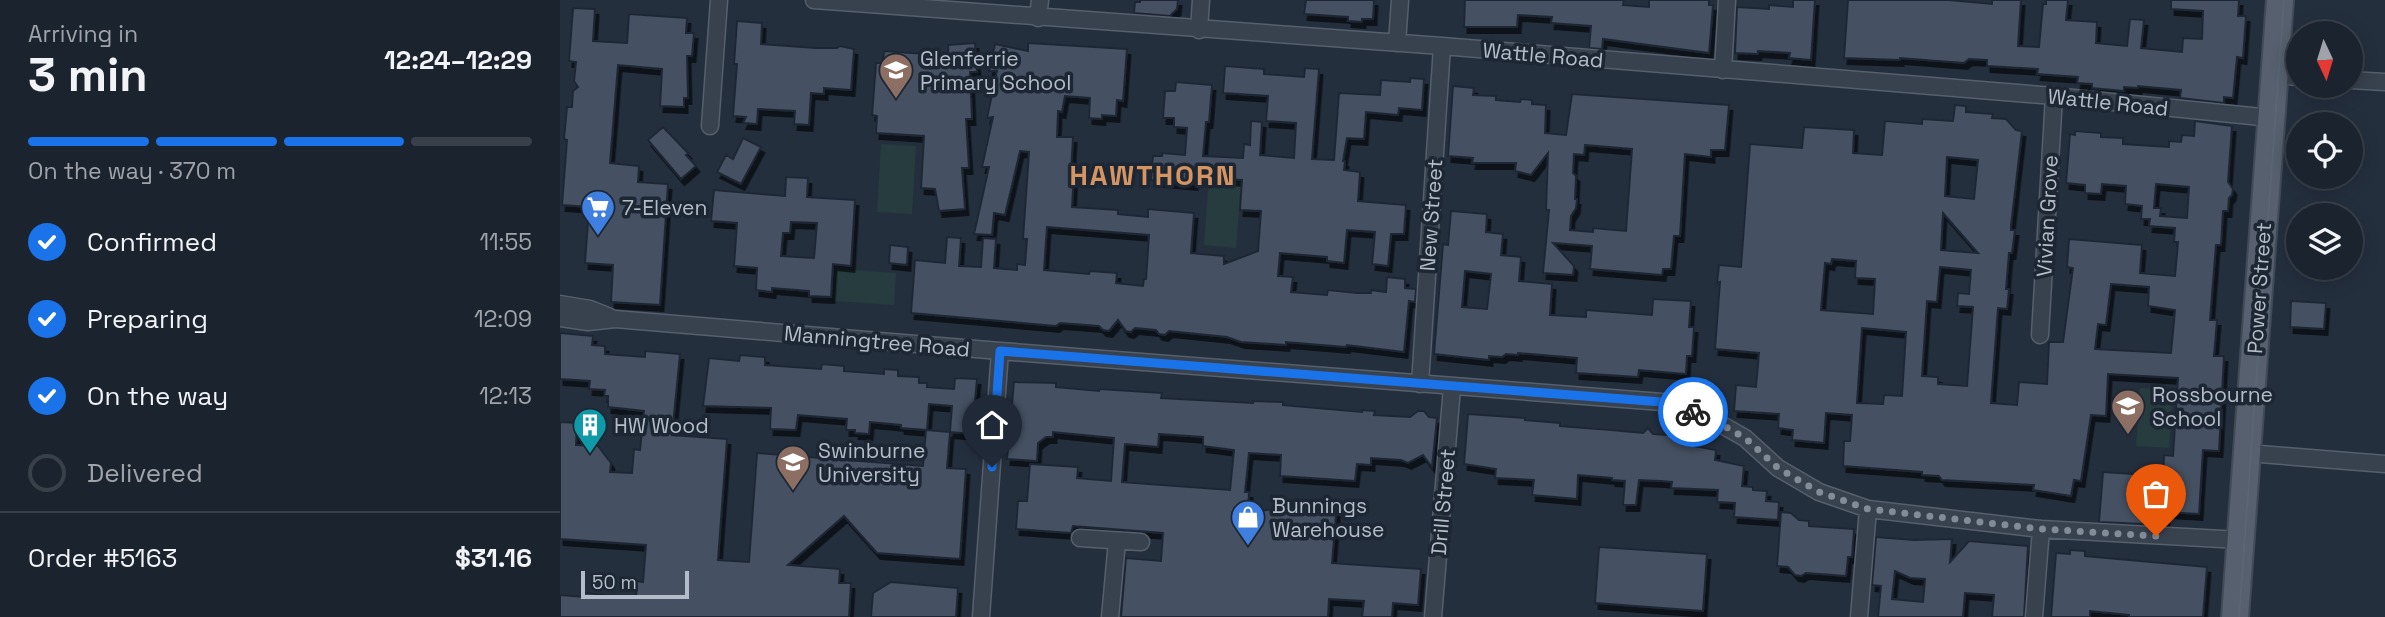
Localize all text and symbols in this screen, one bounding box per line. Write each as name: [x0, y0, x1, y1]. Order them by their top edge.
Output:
text: Arriving in: [28, 19, 138, 49]
north arrow: [2286, 21, 2362, 98]
map controls: [2286, 21, 2363, 280]
street label: Wattle Road: [1481, 36, 1605, 74]
text: 12:24–12:29: [384, 43, 532, 77]
place label: Glenferrie Primary School: [920, 45, 1071, 96]
text: 3 min: [28, 46, 148, 104]
school or university icon: Glenferrie Primary School: [877, 51, 915, 100]
street label: Wattle Road: [2046, 82, 2170, 122]
button: locate: [2286, 112, 2363, 189]
street label: Vivian Grove: [2030, 154, 2064, 278]
text: On the way · 370 m: [28, 156, 236, 186]
district label: HAWTHORN: [1070, 157, 1236, 193]
street label: New Street: [1414, 158, 1448, 272]
supermarket icon: 7-Eleven: [579, 188, 617, 237]
place label: 7-Eleven: [622, 194, 707, 221]
button: layers: [2286, 203, 2363, 280]
street label: Power Street: [2241, 221, 2277, 355]
icon: check: [28, 223, 66, 261]
text: Confirmed: [87, 225, 217, 259]
text: 11:55: [479, 227, 532, 257]
icon: check: [28, 300, 66, 338]
text: Preparing: [87, 302, 208, 336]
text: 12:09: [474, 304, 532, 334]
street label: Manningtree Road: [783, 319, 971, 363]
icon: check: [28, 377, 66, 415]
courier: [1658, 377, 1728, 447]
text: On the way: [87, 379, 228, 413]
text: 12:13: [479, 381, 532, 411]
place label: Rossbourne School: [2152, 381, 2273, 432]
school or university icon: Rossbourne School: [2109, 387, 2147, 436]
icon: bike: [1674, 393, 1712, 431]
pin: [962, 395, 1022, 467]
building icon: HW Wood: [571, 406, 609, 455]
icon: home: [973, 406, 1011, 444]
place label: HW Wood: [614, 412, 709, 439]
place label: Swinburne University: [818, 437, 925, 488]
school or university icon: Swinburne University: [774, 443, 812, 492]
street label: Drill Street: [1425, 448, 1461, 556]
text: Delivered: [87, 456, 203, 490]
pin: [2126, 464, 2186, 536]
icon: bag: [2137, 475, 2175, 513]
place label: Bunnings Warehouse: [1272, 492, 1384, 543]
shop icon: Bunnings Warehouse: [1229, 498, 1267, 547]
text: Order #5163: [28, 541, 177, 575]
text: $31.16: [455, 541, 532, 575]
scale bar: [581, 568, 690, 600]
text: 50 m: [592, 570, 637, 595]

